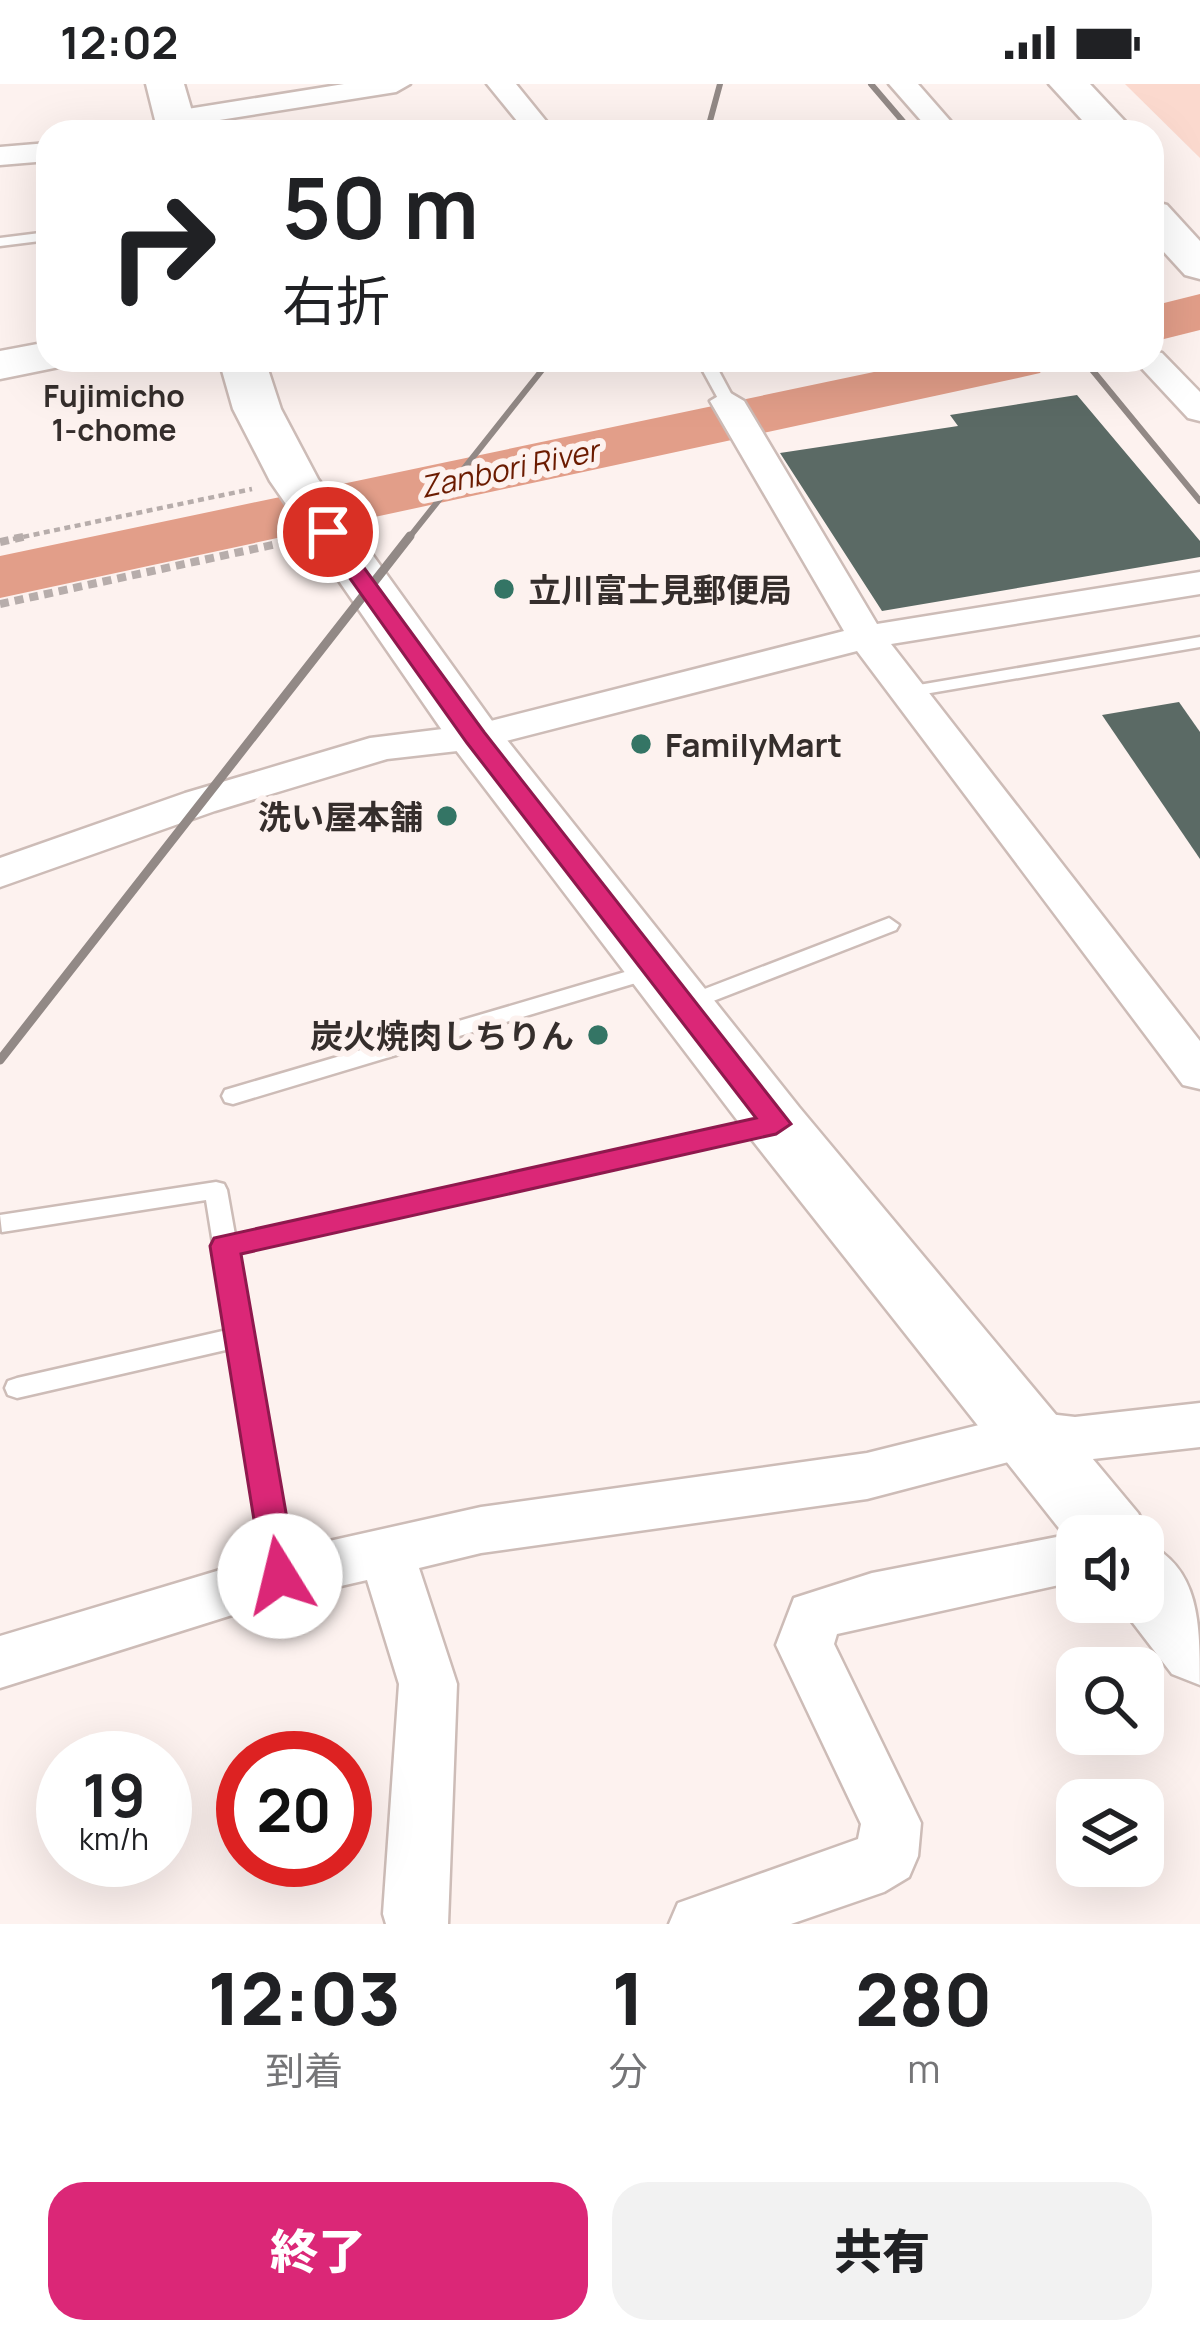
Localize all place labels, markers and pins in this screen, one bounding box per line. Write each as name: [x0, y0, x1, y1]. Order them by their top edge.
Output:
pin: [277, 481, 379, 583]
place label: 立川富士見郵便局: [528, 567, 792, 612]
marker: 立川富士見郵便局: [491, 576, 517, 602]
place label: FamilyMart: [665, 722, 842, 767]
marker: FamilyMart: [628, 731, 654, 757]
place label: 洗い屋本舗: [258, 794, 423, 839]
marker: 洗い屋本舗: [434, 803, 460, 829]
place label: 炭火焼肉しちりん: [310, 1013, 574, 1058]
marker: 炭火焼肉しちりん: [585, 1022, 611, 1048]

